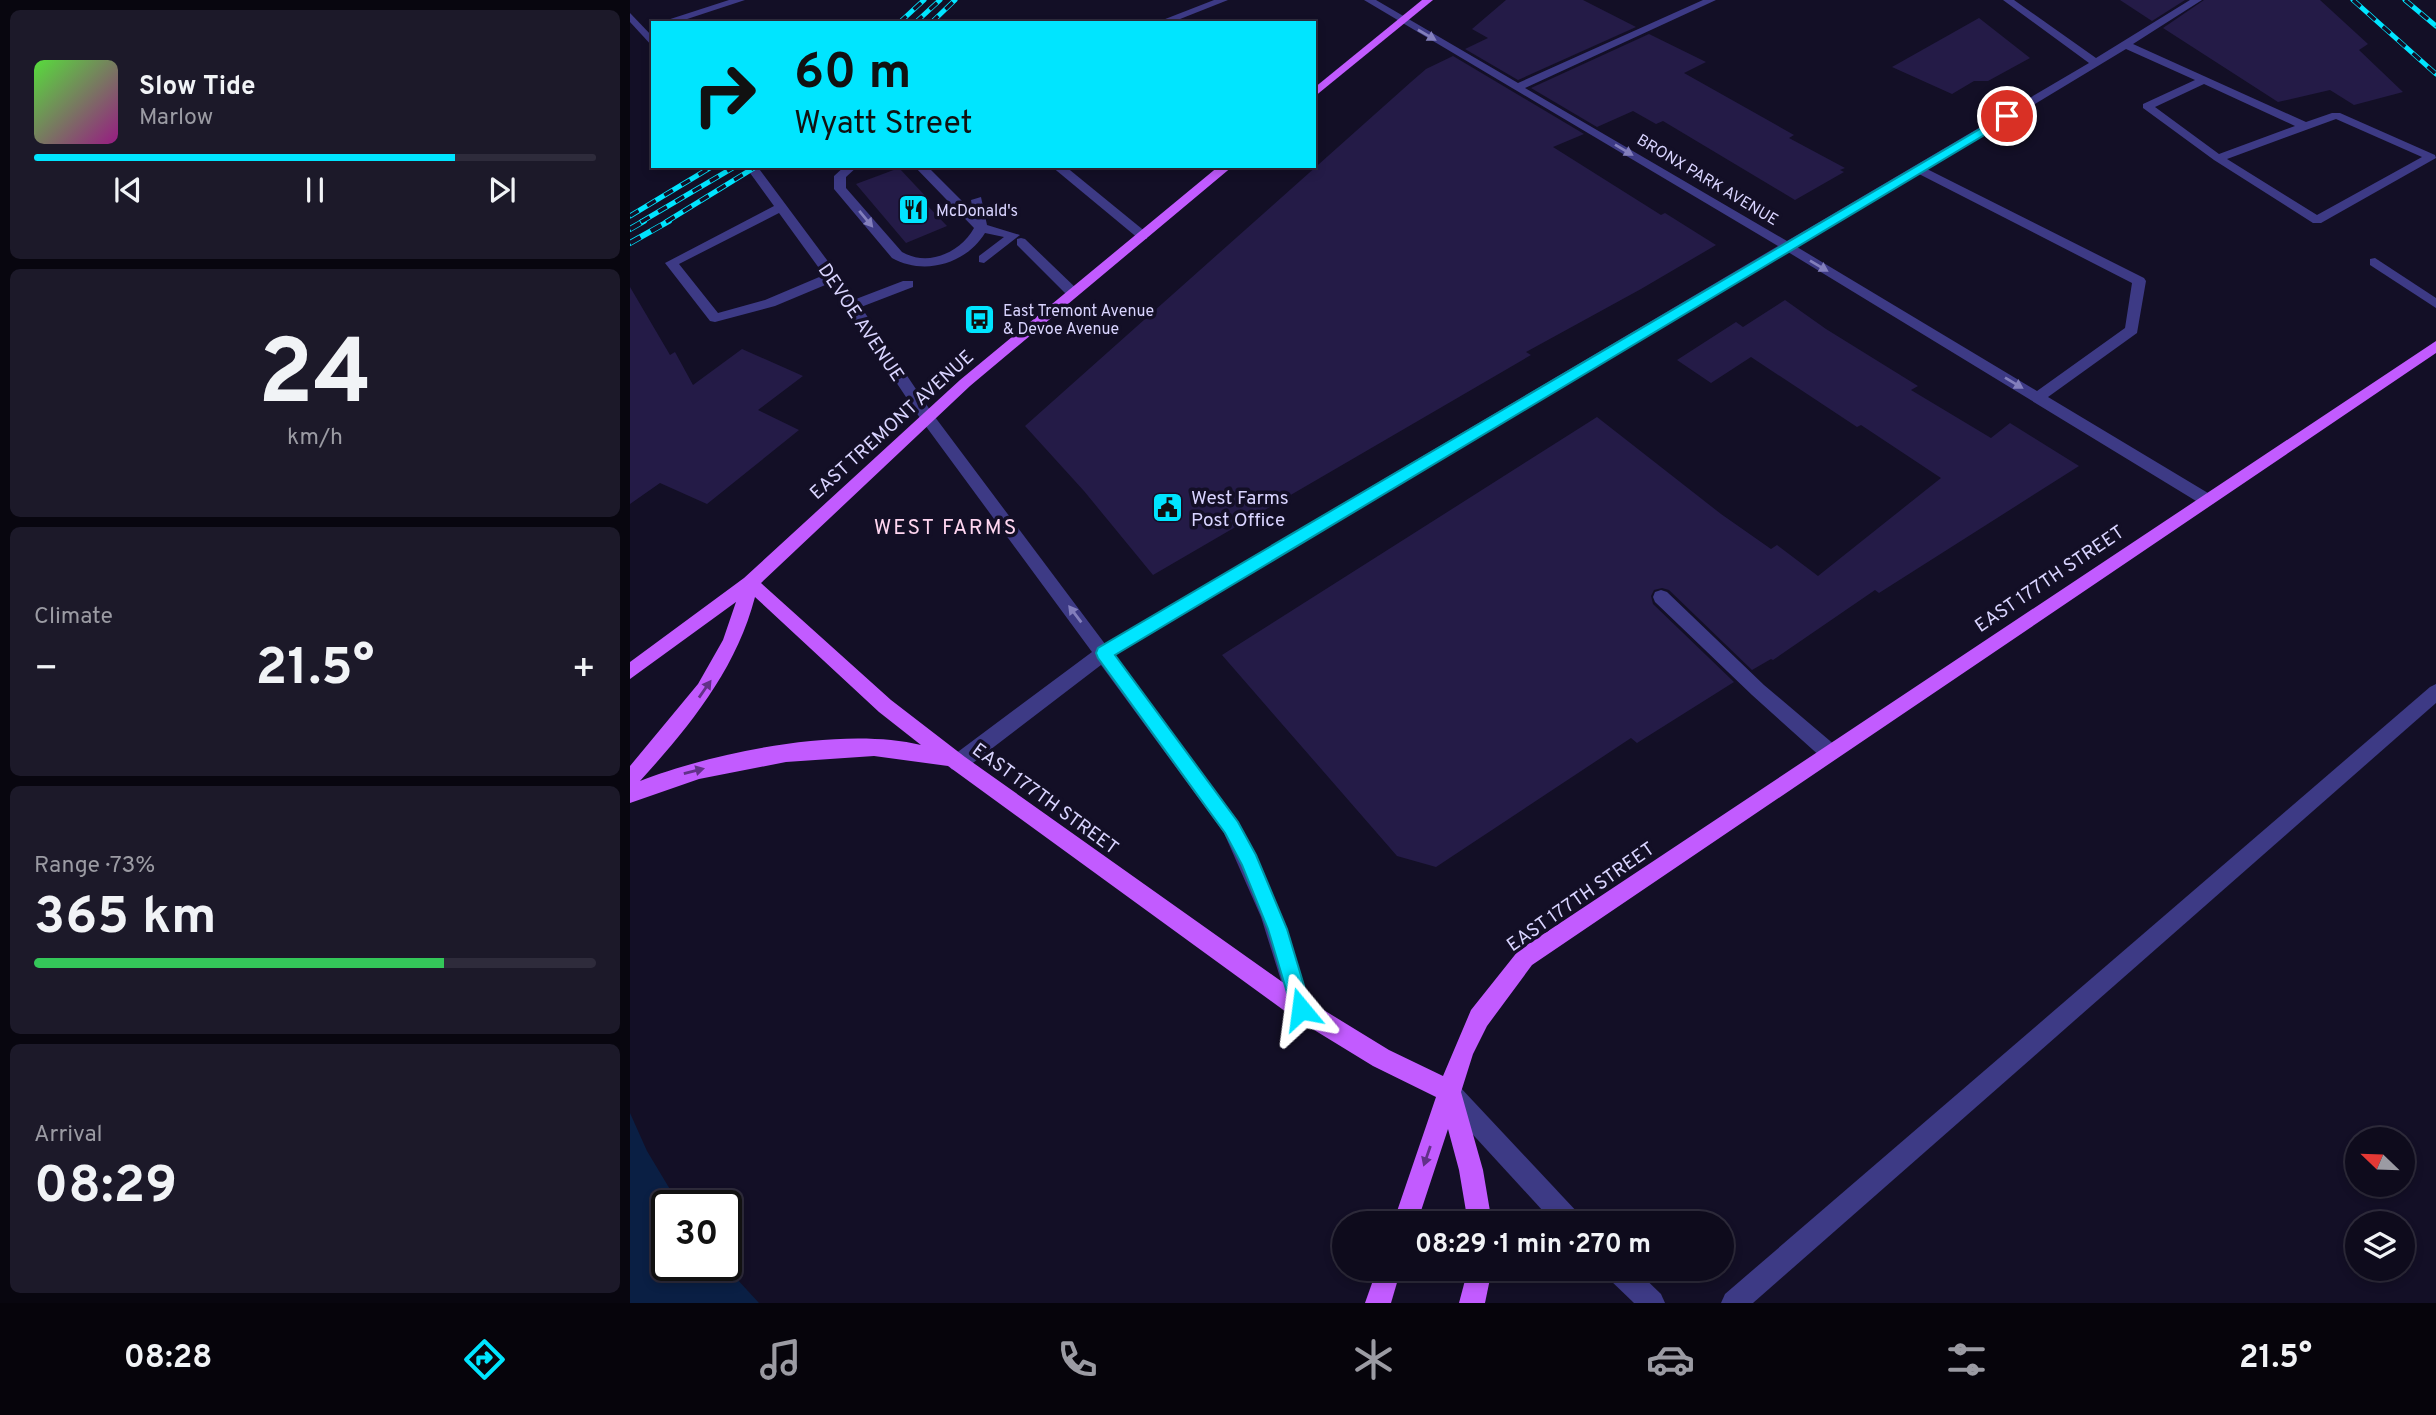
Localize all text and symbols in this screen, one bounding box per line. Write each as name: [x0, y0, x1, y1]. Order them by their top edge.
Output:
one-way arrow: [1418, 28, 1437, 41]
text: 60 m: [794, 44, 912, 106]
icon: right: [679, 49, 770, 140]
text: Slow Tide: [139, 71, 256, 104]
pin: [1977, 86, 2037, 146]
icon: arrive: [1988, 97, 2026, 135]
text: Marlow: [139, 104, 213, 133]
text: Wyatt Street: [794, 105, 973, 145]
street label: BRONX PARK AVENUE: [1633, 131, 1781, 231]
one-way arrow: [1614, 143, 1633, 156]
icon: previous: [109, 171, 147, 209]
icon: pause: [296, 171, 334, 209]
icon: next: [483, 171, 521, 209]
restaurant icon: McDonald's: [896, 193, 930, 227]
place label: McDonald's: [936, 202, 1018, 222]
one-way arrow: [859, 210, 874, 228]
street label: DEVOE AVENUE: [812, 260, 909, 387]
one-way arrow: [1810, 260, 1829, 272]
bus stop icon: East Tremont Avenue & Devoe Avenue: [963, 302, 997, 336]
place label: East Tremont Avenue & Devoe Avenue: [1003, 302, 1154, 340]
text: 24: [258, 321, 372, 436]
street label: EAST TREMONT AVENUE: [805, 345, 979, 506]
one-way arrow: [2004, 377, 2023, 390]
text: km/h: [287, 424, 343, 453]
place label: West Farms Post Office: [1191, 487, 1289, 533]
public building icon: West Farms Post Office: [1151, 491, 1185, 525]
district label: WEST FARMS: [874, 515, 1018, 542]
street label: EAST 177TH STREET: [1971, 521, 2129, 639]
text: Climate: [34, 603, 113, 632]
one-way arrow: [1068, 605, 1082, 623]
text: 21.5°: [256, 637, 374, 703]
text: −: [34, 646, 59, 695]
text: +: [571, 646, 596, 695]
one-way arrow: [698, 680, 712, 698]
street label: EAST 177TH STREET: [967, 738, 1123, 861]
one-way arrow: [683, 765, 705, 776]
street label: EAST 177TH STREET: [1503, 838, 1660, 958]
text: Range · 73%: [34, 852, 155, 881]
text: 365 km: [34, 886, 217, 952]
position arrow: [1264, 972, 1338, 1046]
text: Arrival: [34, 1121, 103, 1150]
north arrow: [2345, 1127, 2415, 1197]
map controls: [2345, 1127, 2415, 1281]
one-way arrow: [1421, 1146, 1432, 1167]
text: 08:29: [34, 1155, 177, 1221]
speed limit sign: 30: [651, 1190, 742, 1281]
button: layers: [2345, 1211, 2415, 1281]
text: 08:29 · 1 min · 270 m: [1415, 1229, 1651, 1262]
icon: directions: [460, 1335, 509, 1384]
icon: music: [756, 1335, 805, 1384]
icon: phone: [1053, 1335, 1102, 1384]
icon: climate: [1349, 1335, 1398, 1384]
icon: car: [1646, 1335, 1695, 1384]
icon: filters: [1942, 1335, 1991, 1384]
text: 08:28: [124, 1339, 212, 1379]
text: 21.5°: [2239, 1339, 2312, 1379]

